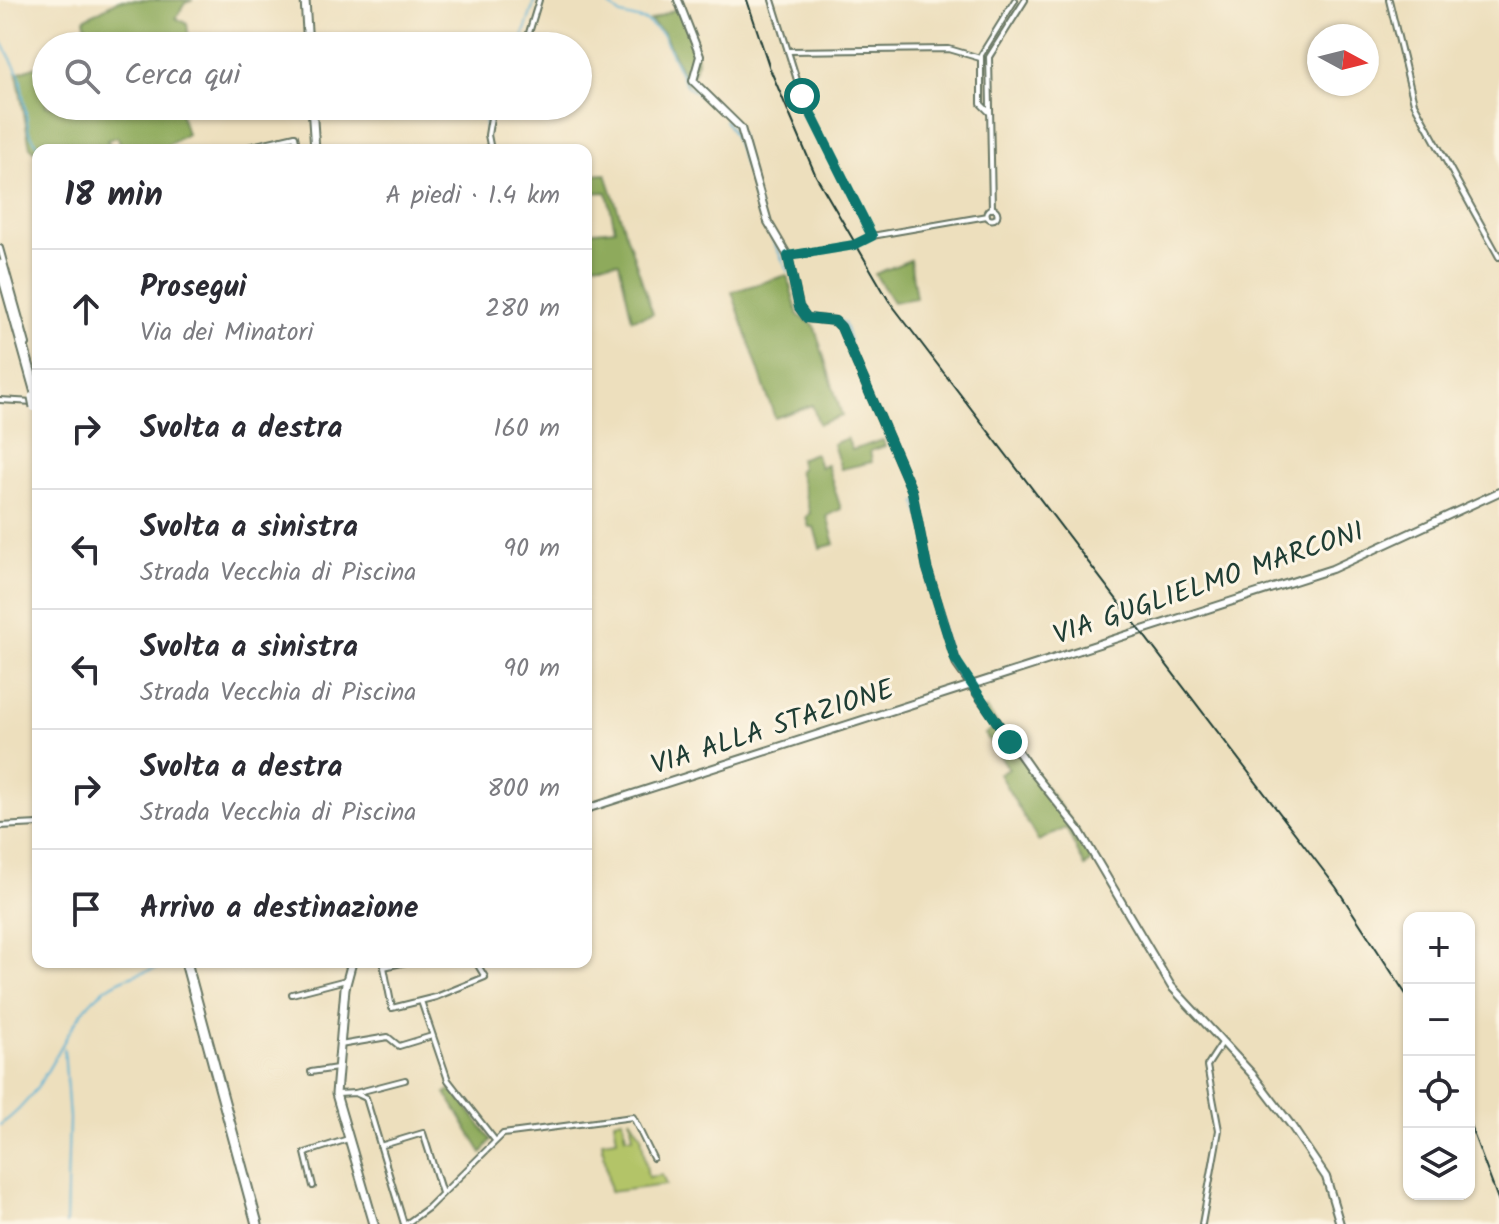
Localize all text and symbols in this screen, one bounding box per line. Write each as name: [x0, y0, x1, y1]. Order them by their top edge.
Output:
north arrow: [1307, 24, 1379, 96]
search box: [32, 32, 592, 120]
text: Cerca qui: [124, 52, 241, 100]
icon: search: [60, 54, 104, 98]
route start: [784, 78, 820, 114]
text: 18 min: [64, 169, 163, 223]
text: A piedi · 1.4 km: [385, 175, 560, 217]
text: Prosegui: [140, 264, 246, 312]
icon: ahead: [64, 287, 108, 331]
text: 280 m: [485, 288, 560, 330]
text: Via dei Minatori: [140, 312, 313, 354]
text: Svolta a destra: [140, 405, 343, 453]
icon: right: [64, 407, 108, 451]
text: 160 m: [493, 408, 560, 450]
text: Svolta a sinistra: [140, 504, 358, 552]
street label: VIA GUGLIELMO MARCONI: [1047, 510, 1370, 659]
icon: left: [64, 527, 108, 571]
text: 90 m: [503, 528, 560, 570]
text: Strada Vecchia di Piscina: [140, 552, 416, 594]
text: Svolta a sinistra: [140, 624, 358, 672]
icon: left: [64, 647, 108, 691]
text: 90 m: [503, 648, 560, 690]
street label: VIA ALLA STAZIONE: [645, 668, 901, 789]
text: Strada Vecchia di Piscina: [140, 672, 416, 714]
route end: [992, 724, 1028, 760]
text: Svolta a destra: [140, 744, 343, 792]
icon: right: [64, 767, 108, 811]
text: 800 m: [487, 768, 560, 810]
text: Strada Vecchia di Piscina: [140, 792, 416, 834]
text: Arrivo a destinazione: [140, 885, 418, 933]
icon: arrive: [64, 887, 108, 931]
map controls: [1403, 912, 1475, 1200]
button: +: [1403, 912, 1475, 984]
button: −: [1403, 984, 1475, 1056]
button: locate: [1403, 1056, 1475, 1128]
button: layers: [1403, 1128, 1475, 1200]

